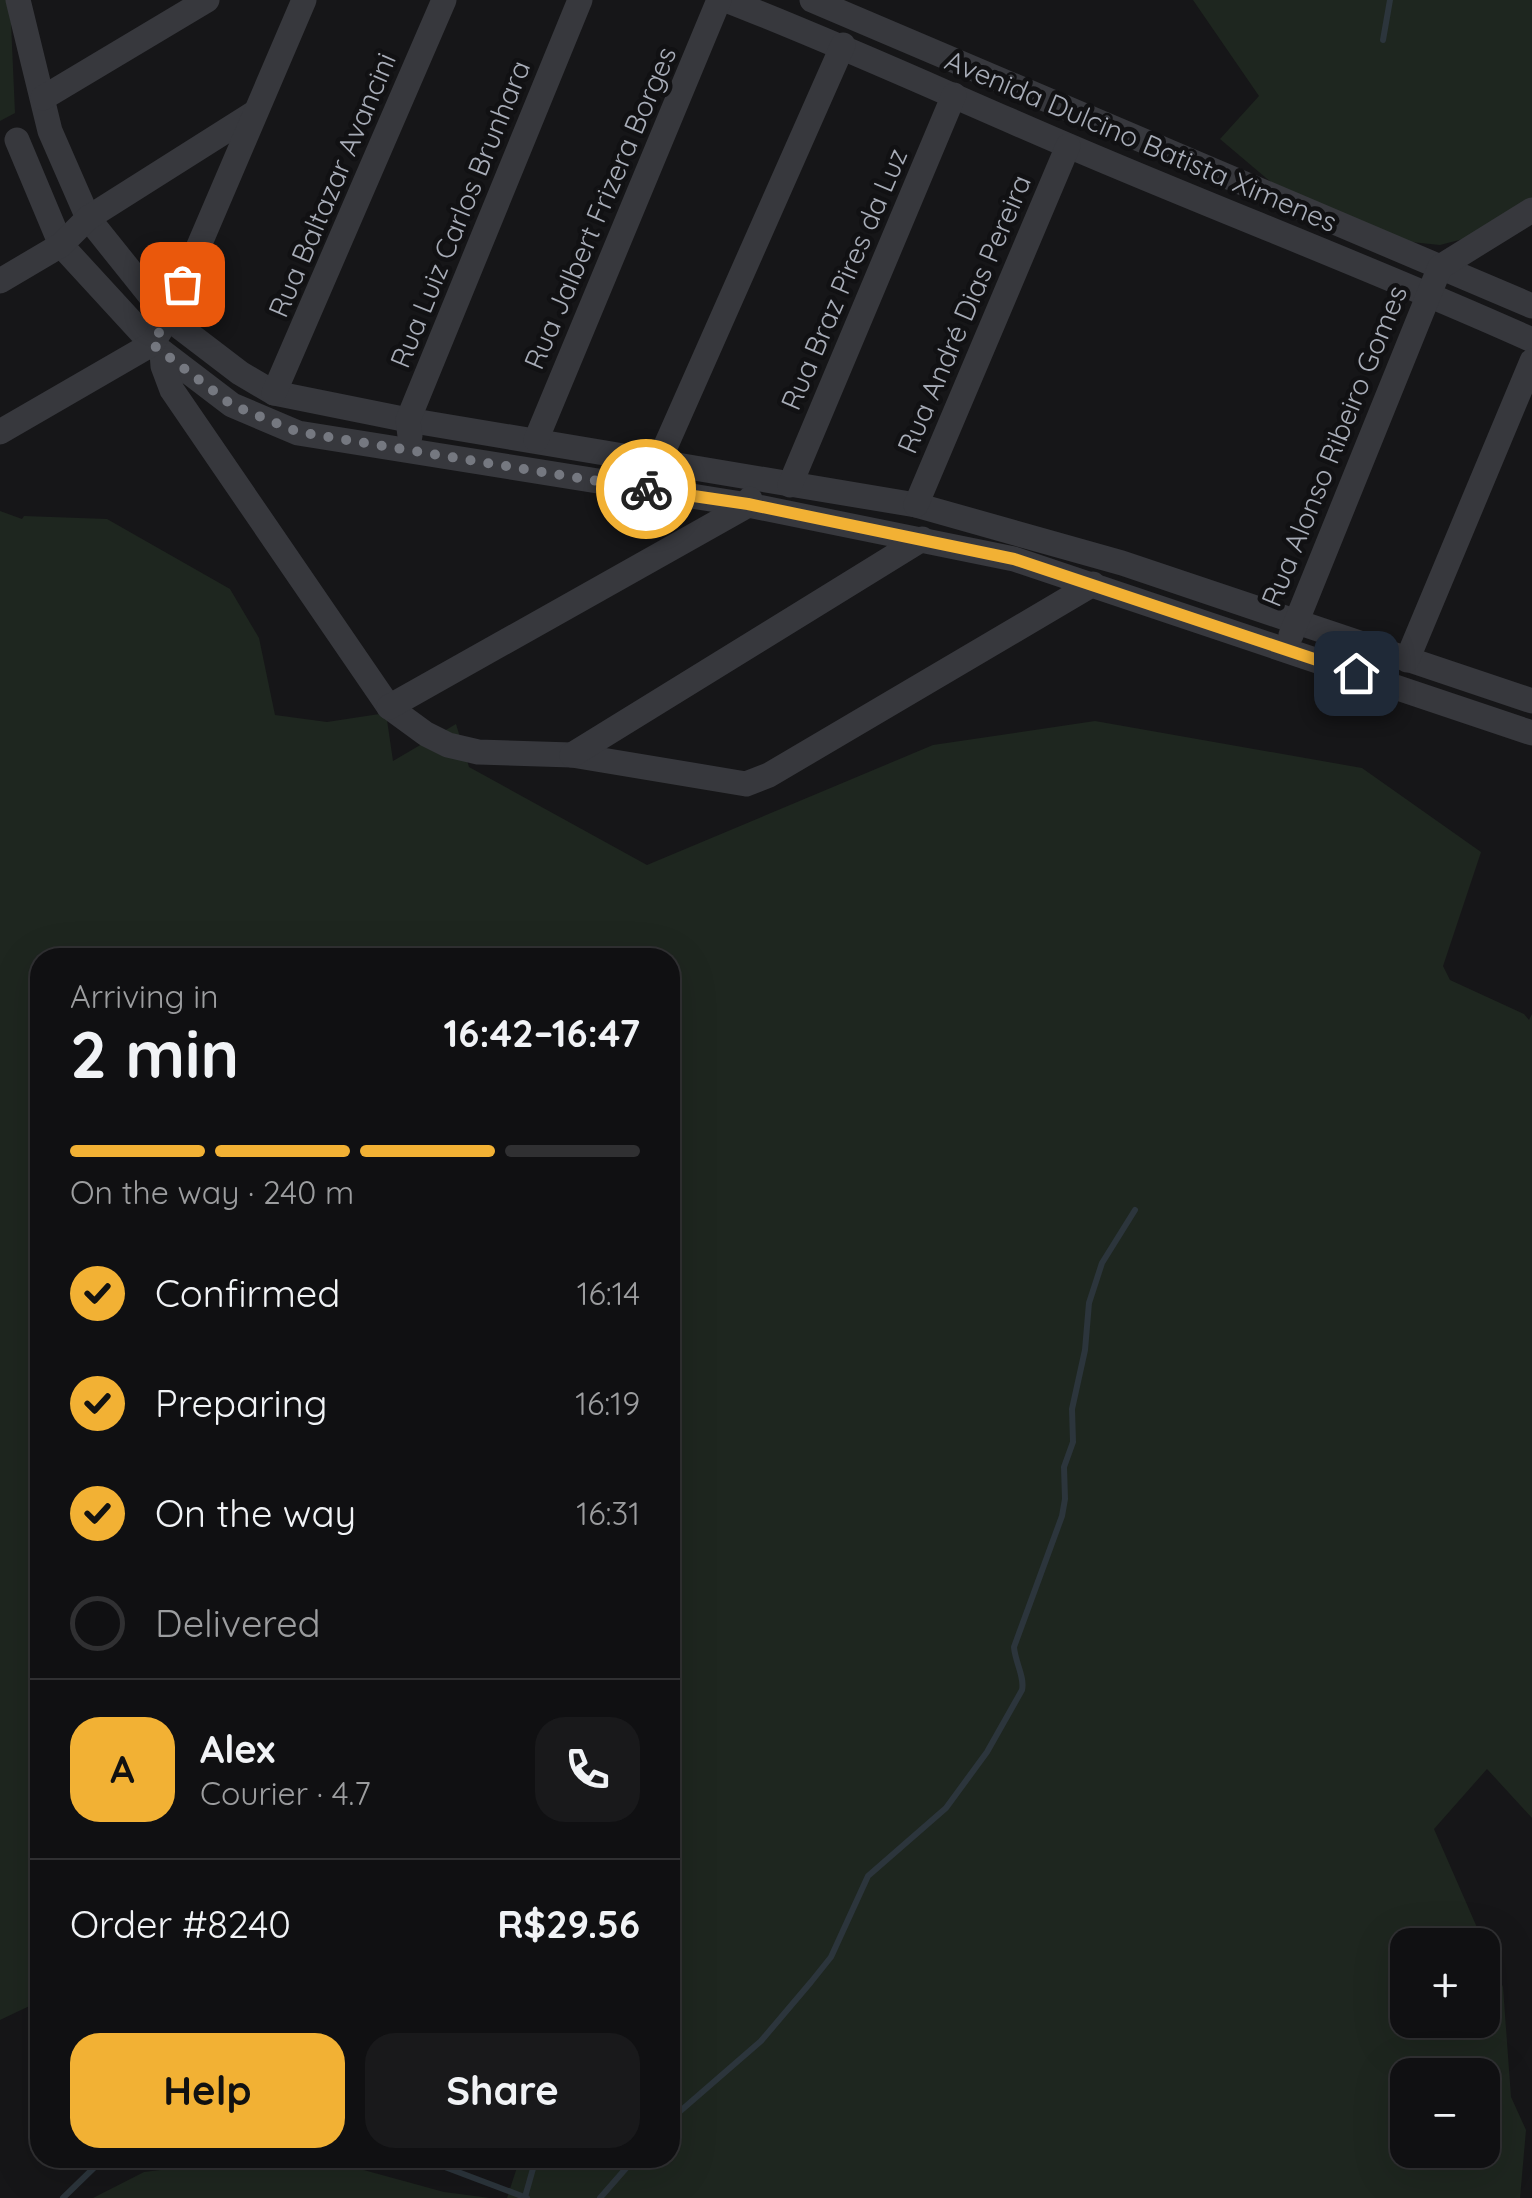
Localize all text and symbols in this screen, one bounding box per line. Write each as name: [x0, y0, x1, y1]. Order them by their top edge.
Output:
street label: Rua Jalbert Frizera Borges: [516, 41, 683, 374]
street label: Avenida Dulcino Batista Ximenes: [940, 42, 1342, 239]
street label: Rua Baltazar Avancini: [260, 47, 403, 322]
street label: Rua Luiz Carlos Brunhara: [382, 55, 537, 373]
street label: Rua Braz Pires da Luz: [773, 143, 915, 415]
street label: Rua André Dias Pereira: [889, 169, 1038, 458]
pin: [140, 242, 225, 327]
icon: bag: [155, 257, 210, 312]
street label: Rua Alonso Ribeiro Gomes: [1253, 280, 1414, 611]
courier: [596, 439, 696, 539]
icon: bike: [619, 462, 674, 517]
pin: [1314, 631, 1399, 716]
icon: home: [1329, 646, 1384, 701]
text: Arriving in: [70, 976, 219, 1016]
text: 16:42–16:47: [444, 1009, 640, 1057]
text: 2 min: [70, 1013, 239, 1094]
text: On the way · 240 m: [70, 1172, 354, 1212]
icon: check: [70, 1266, 125, 1321]
text: Confirmed: [155, 1269, 340, 1317]
text: 16:14: [577, 1273, 640, 1313]
icon: check: [70, 1376, 125, 1431]
text: Preparing: [155, 1379, 327, 1427]
text: 16:19: [575, 1383, 640, 1423]
icon: check: [70, 1486, 125, 1541]
text: On the way: [155, 1489, 356, 1537]
text: 16:31: [576, 1493, 640, 1533]
text: Delivered: [155, 1599, 321, 1647]
button: phone: [535, 1717, 640, 1822]
text: Alex: [200, 1725, 275, 1773]
text: A: [110, 1745, 135, 1793]
text: Courier · 4.7: [200, 1773, 371, 1813]
text: Order #8240: [70, 1900, 291, 1948]
text: R$29.56: [497, 1900, 640, 1948]
map controls: [1390, 1928, 1500, 2168]
button: +: [1390, 1928, 1500, 2038]
button: Help: [70, 2033, 345, 2148]
button: Share: [365, 2033, 640, 2148]
button: −: [1390, 2058, 1500, 2168]

